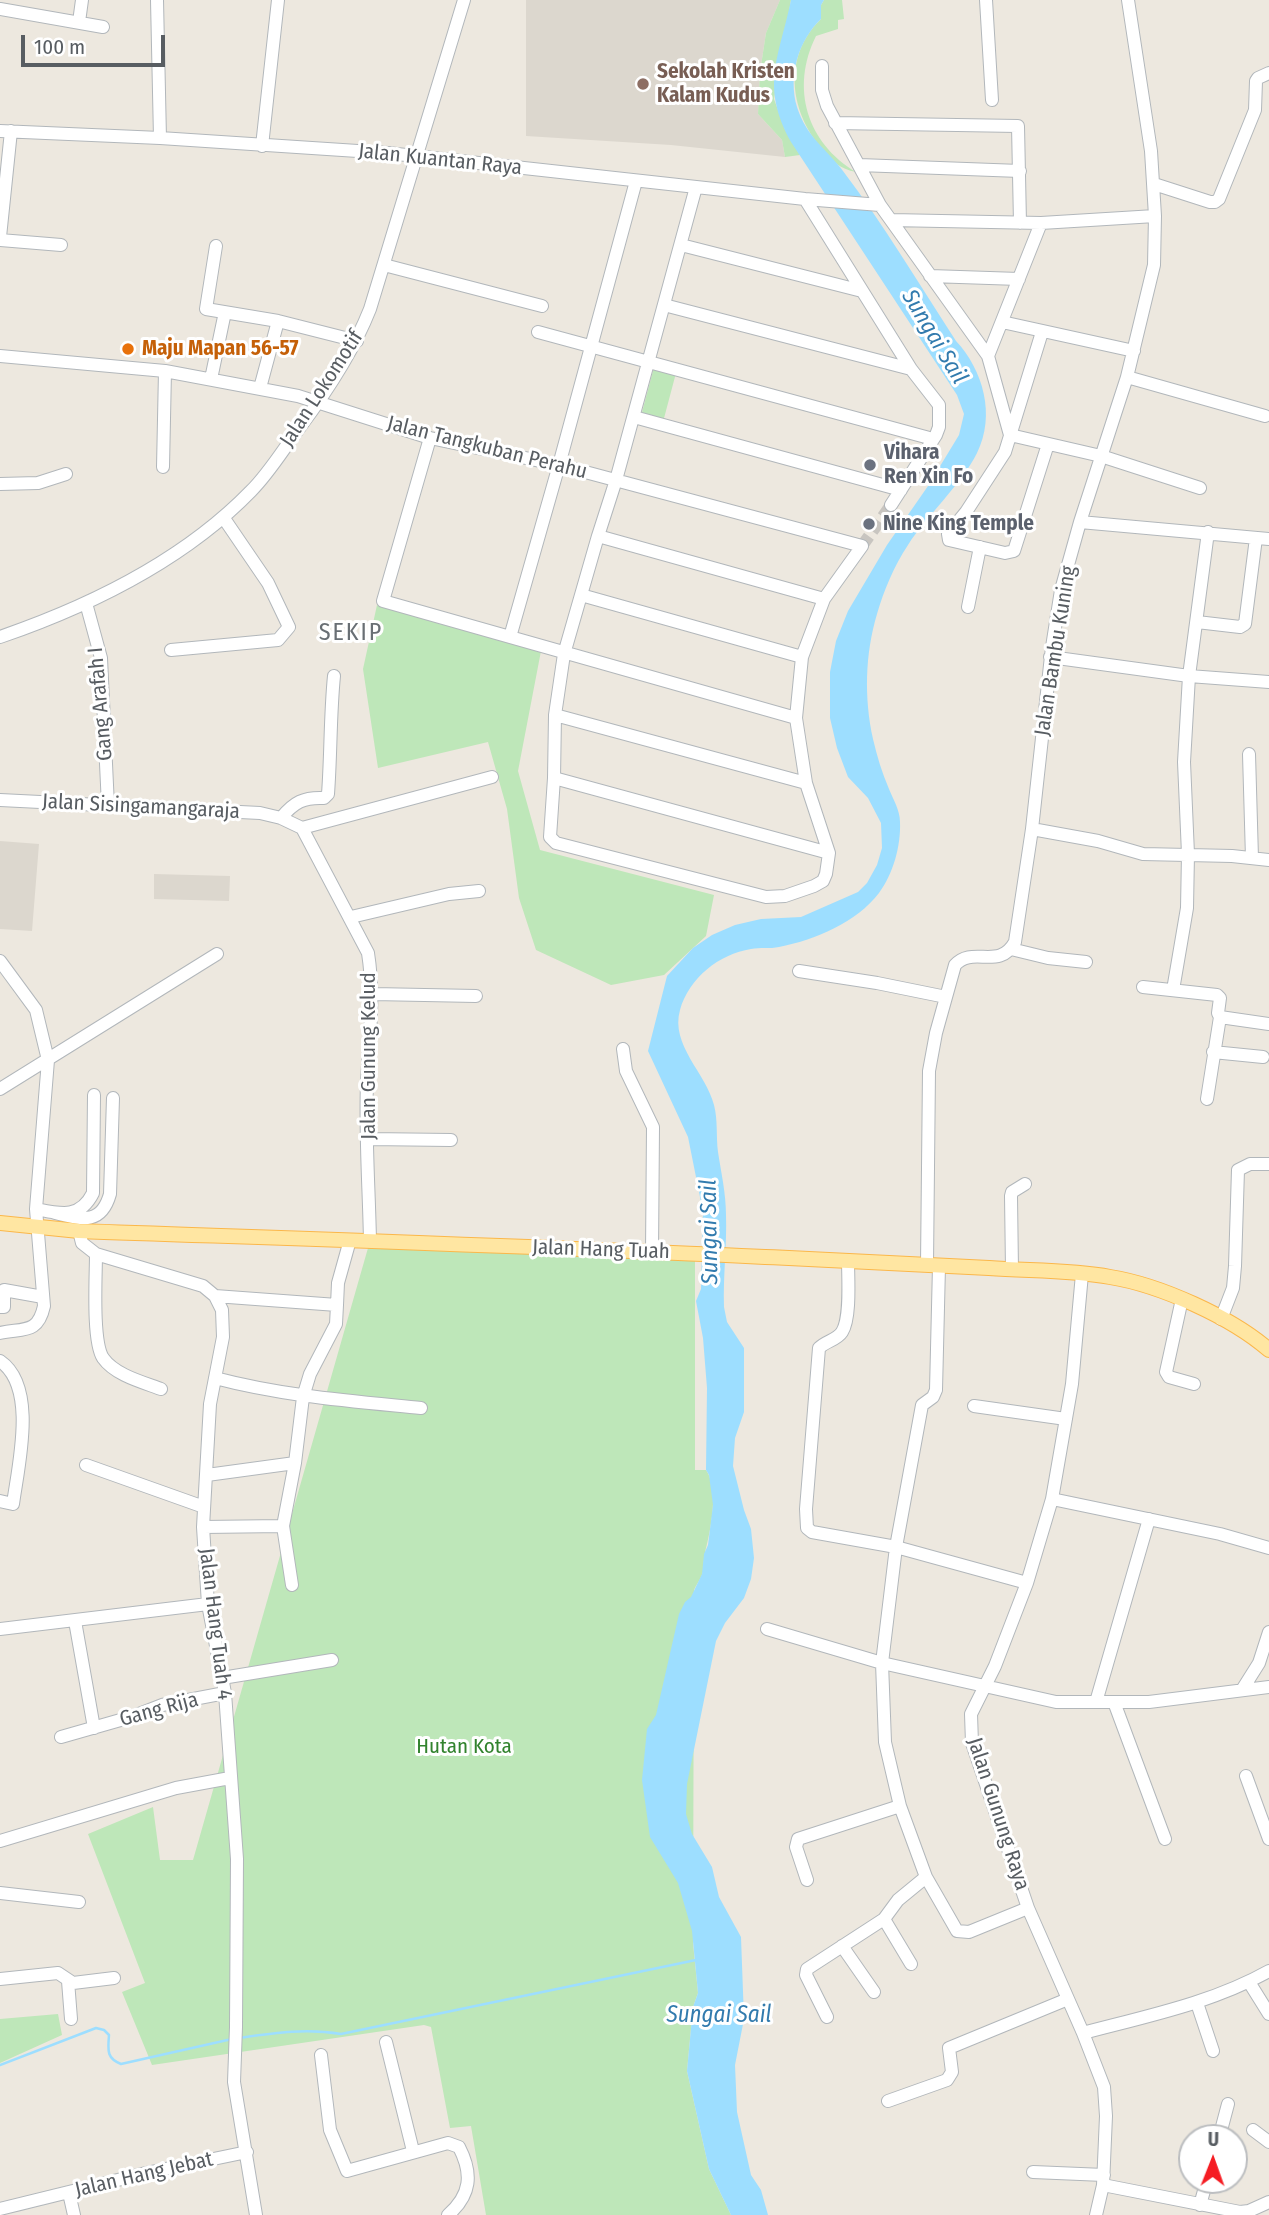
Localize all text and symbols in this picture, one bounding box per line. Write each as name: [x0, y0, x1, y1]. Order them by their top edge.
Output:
scale bar: [24, 21, 168, 65]
text: 100 m: [34, 34, 85, 60]
place label: Sekolah Kristen Kalam Kudus: [657, 59, 795, 109]
marker: Sekolah Kristen Kalam Kudus: [635, 76, 651, 92]
street label: Jalan Kuantan Raya: [357, 139, 523, 181]
water label: Sungai Sail: [895, 285, 973, 389]
street label: Jalan Lokomotif: [275, 326, 369, 452]
place label: Maju Mapan 56-57: [142, 336, 298, 362]
marker: Maju Mapan 56-57: [120, 341, 136, 357]
street label: Jalan Tangkuban Perahu: [384, 411, 590, 485]
place label: Vihara Ren Xin Fo: [884, 440, 973, 490]
marker: Vihara Ren Xin Fo: [862, 457, 878, 473]
place label: Nine King Temple: [883, 511, 1034, 537]
marker: Nine King Temple: [861, 516, 877, 532]
street label: Jalan Bambu Kuning: [1030, 564, 1082, 738]
district label: SEKIP: [319, 619, 383, 647]
street label: Gang Arafah I: [83, 646, 119, 762]
street label: Jalan Sisingamangaraja: [42, 789, 240, 825]
street label: Jalan Gunung Kelud: [356, 972, 382, 1140]
water label: Sungai Sail: [695, 1179, 725, 1285]
street label: Jalan Hang Tuah: [532, 1235, 670, 1265]
street label: Jalan Hang Tuah 4: [193, 1547, 237, 1701]
street label: Gang Rija: [117, 1687, 201, 1733]
park label: Hutan Kota: [416, 1734, 512, 1760]
street label: Jalan Gunung Raya: [961, 1734, 1035, 1894]
water label: Sungai Sail: [666, 2002, 772, 2030]
north arrow: [1178, 2124, 1248, 2194]
text: U: [1208, 2128, 1219, 2151]
street label: Jalan Hang Jebat: [73, 2147, 215, 2203]

